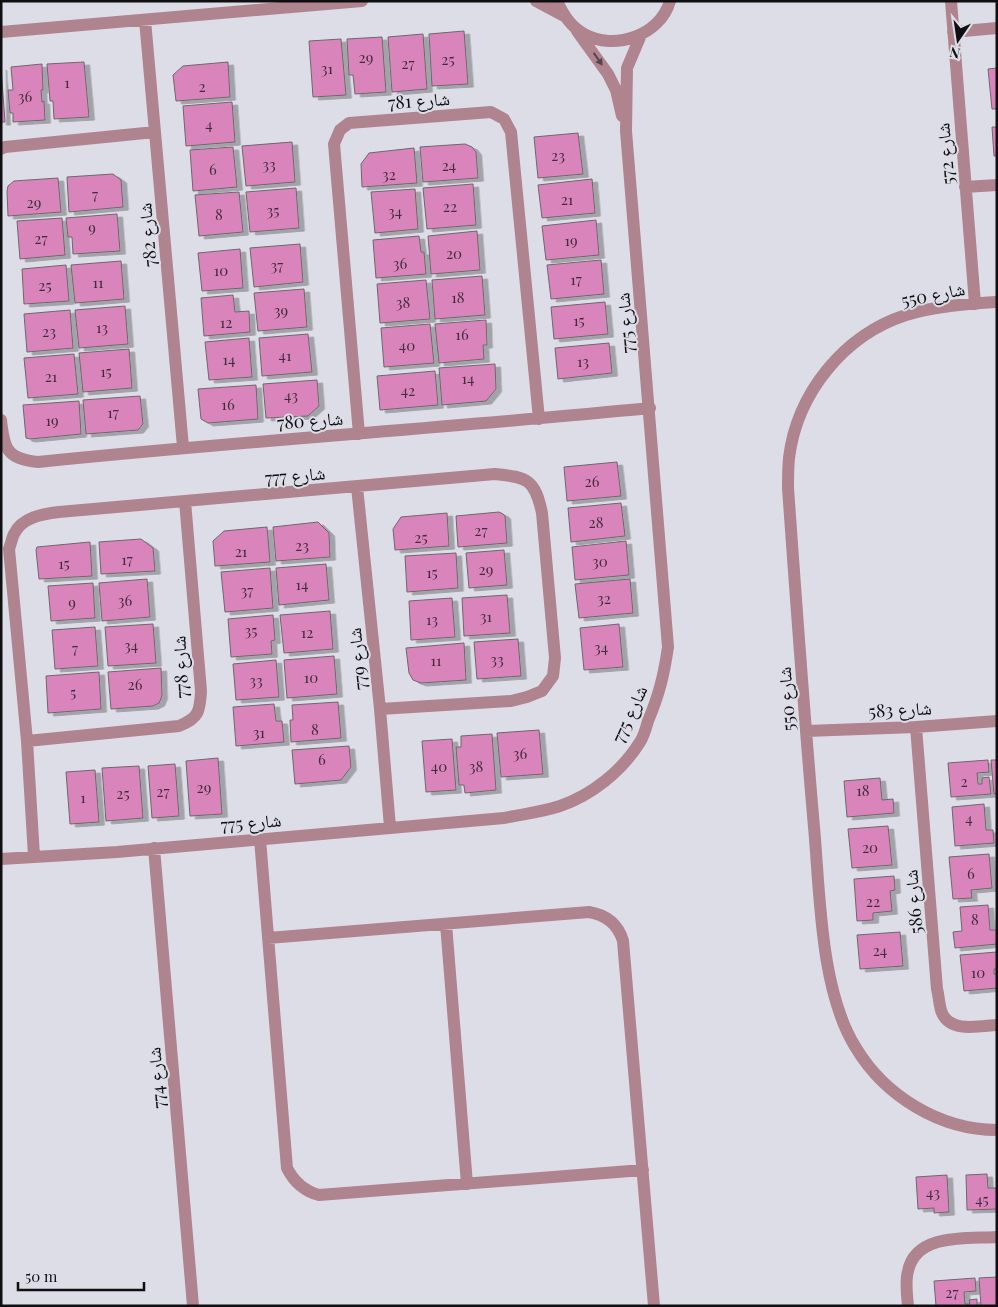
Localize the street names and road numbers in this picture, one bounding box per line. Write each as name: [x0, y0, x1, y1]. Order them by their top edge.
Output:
street label: شارع 781: [387, 86, 451, 114]
street label: شارع 572: [930, 122, 960, 186]
street label: شارع 782: [132, 202, 162, 268]
street label: شارع 550: [899, 276, 967, 312]
street label: شارع 775: [610, 292, 640, 354]
street label: شارع 780: [276, 406, 344, 434]
street label: شارع 777: [264, 460, 326, 490]
street label: شارع 779: [342, 627, 372, 691]
street label: شارع 778: [166, 635, 194, 699]
street label: شارع 550: [772, 666, 800, 732]
street label: شارع 775: [606, 681, 652, 747]
street label: شارع 583: [868, 695, 932, 723]
street label: شارع 775: [220, 807, 282, 837]
street label: شارع 586: [898, 869, 928, 935]
street label: شارع 774: [141, 1046, 171, 1110]

